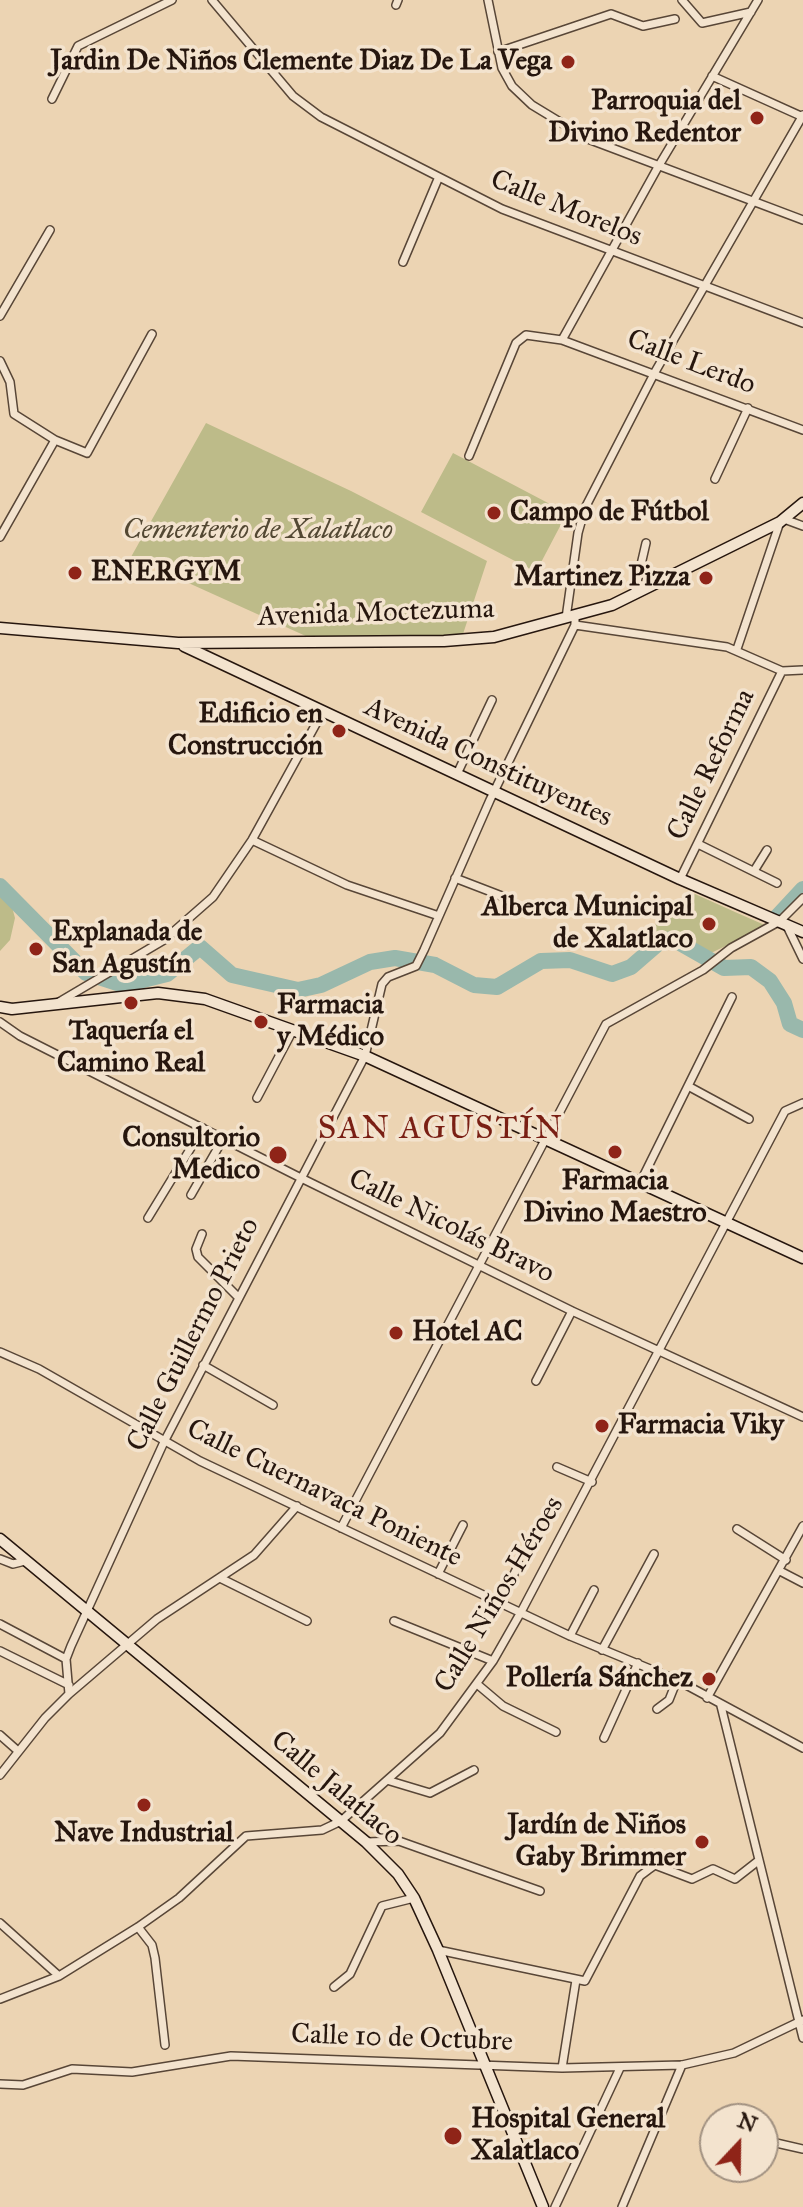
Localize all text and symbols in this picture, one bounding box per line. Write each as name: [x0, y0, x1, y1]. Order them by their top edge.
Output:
place label: Jardin De Niños Clemente Diaz De La Vega: [50, 45, 552, 79]
marker: Jardin De Niños Clemente Diaz De La Vega: [559, 53, 577, 71]
place label: Parroquia del Divino Redentor: [548, 85, 741, 151]
marker: Parroquia del Divino Redentor: [748, 109, 766, 127]
street label: Calle Morelos: [485, 163, 647, 255]
street label: Calle Lerdo: [622, 323, 760, 403]
place label: Campo de Fútbol: [510, 496, 709, 530]
marker: Campo de Fútbol: [485, 504, 503, 522]
park label: Cementerio de Xalatlaco: [123, 514, 393, 548]
place label: ENERGYM: [91, 556, 241, 590]
place label: Martinez Pizza: [514, 561, 690, 595]
marker: ENERGYM: [66, 564, 84, 582]
marker: Martinez Pizza: [697, 569, 715, 587]
street label: Avenida Moctezuma: [257, 593, 495, 635]
street label: Calle Reforma: [661, 684, 763, 846]
street label: Avenida Constituyentes: [359, 691, 617, 835]
place label: Edificio en Construcción: [168, 698, 323, 764]
marker: Edificio en Construcción: [330, 722, 348, 740]
place label: Alberca Municipal de Xalatlaco: [482, 891, 693, 957]
marker: Alberca Municipal de Xalatlaco: [700, 915, 718, 933]
place label: Explanada de San Agustín: [52, 916, 202, 982]
marker: Explanada de San Agustín: [27, 940, 45, 958]
place label: Farmacia y Médico: [277, 989, 384, 1055]
marker: Taquería el Camino Real: [122, 994, 140, 1012]
marker: Farmacia y Médico: [252, 1013, 270, 1031]
place label: Taquería el Camino Real: [57, 1015, 205, 1081]
district label: SAN AGUSTÍN: [318, 1111, 564, 1149]
place label: Consultorio Medico: [122, 1122, 260, 1188]
marker: Farmacia Divino Maestro: [606, 1143, 624, 1161]
marker: Consultorio Medico: [267, 1144, 289, 1166]
street label: Calle Nicolás Bravo: [343, 1163, 559, 1291]
place label: Farmacia Divino Maestro: [523, 1165, 707, 1231]
street label: Calle Guillermo Prieto: [121, 1213, 267, 1457]
place label: Hotel AC: [412, 1316, 523, 1350]
marker: Hotel AC: [387, 1324, 405, 1342]
place label: Farmacia Viky: [618, 1409, 784, 1443]
street label: Calle Cuernavaca Poniente: [181, 1413, 467, 1575]
marker: Farmacia Viky: [593, 1417, 611, 1435]
street label: Calle Niños Héroes: [428, 1491, 572, 1699]
place label: Pollería Sánchez: [506, 1662, 693, 1696]
marker: Pollería Sánchez: [700, 1670, 718, 1688]
street label: Calle Jalatlaco: [264, 1724, 408, 1854]
marker: Nave Industrial: [135, 1796, 153, 1814]
place label: Jardín de Niños Gaby Brimmer: [507, 1809, 686, 1875]
place label: Nave Industrial: [54, 1817, 234, 1851]
marker: Jardín de Niños Gaby Brimmer: [693, 1833, 711, 1851]
street label: Calle 10 de Octubre: [290, 2018, 514, 2060]
place label: Hospital General Xalatlaco: [471, 2103, 665, 2169]
north arrow: [699, 2103, 779, 2183]
text: N: [734, 2106, 761, 2138]
marker: Hospital General Xalatlaco: [442, 2125, 464, 2147]

